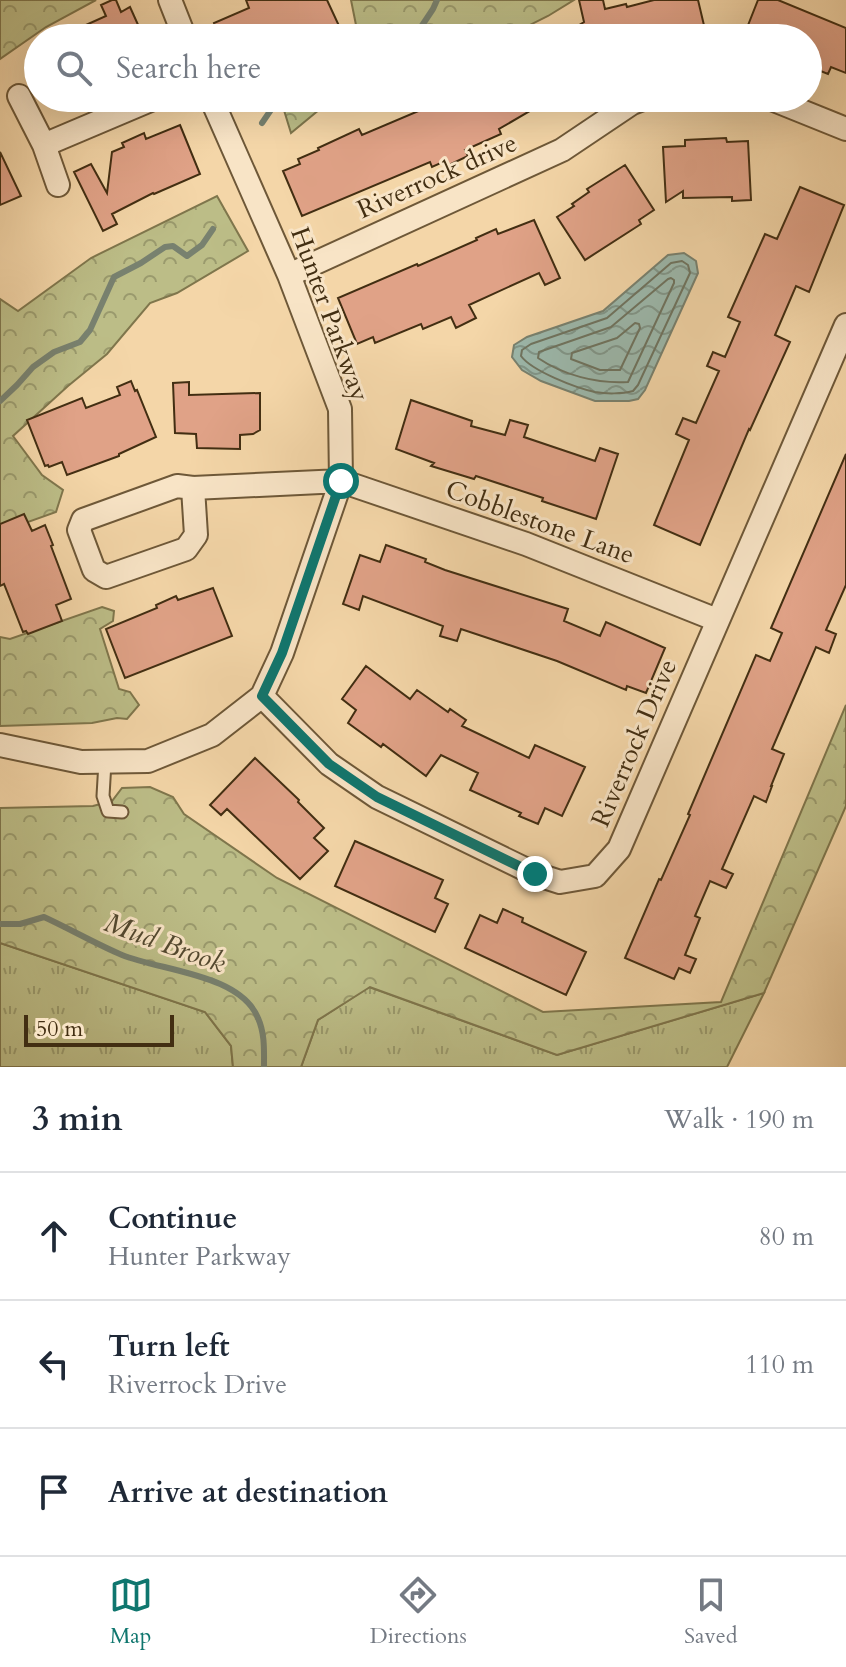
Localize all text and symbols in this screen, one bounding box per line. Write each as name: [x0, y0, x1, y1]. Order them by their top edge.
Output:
search box: [24, 24, 822, 112]
icon: search: [52, 46, 96, 90]
text: Search here: [116, 48, 261, 89]
street label: Riverrock drive: [351, 125, 523, 227]
street label: Hunter Parkway: [282, 222, 378, 406]
route start: [323, 463, 359, 499]
street label: Cobblestone Lane: [441, 472, 639, 572]
street label: Riverrock Drive: [583, 654, 685, 832]
route end: [517, 856, 553, 892]
water label: Mud Brook: [99, 904, 231, 982]
scale bar: [24, 1011, 174, 1047]
text: 50 m: [36, 1014, 83, 1044]
text: 3 min: [32, 1096, 123, 1142]
text: Walk · 190 m: [664, 1102, 814, 1137]
text: Continue: [108, 1198, 237, 1239]
icon: ahead: [32, 1214, 76, 1258]
text: 80 m: [758, 1219, 814, 1254]
text: Hunter Parkway: [108, 1239, 291, 1274]
text: Turn left: [108, 1326, 230, 1367]
icon: left: [32, 1342, 76, 1386]
text: 110 m: [745, 1347, 814, 1382]
text: Riverrock Drive: [108, 1367, 287, 1402]
icon: arrive: [32, 1470, 76, 1514]
text: Arrive at destination: [108, 1472, 388, 1513]
tab: Map: [109, 1573, 153, 1651]
tab: Directions: [370, 1573, 467, 1651]
tab: Saved: [684, 1573, 737, 1651]

